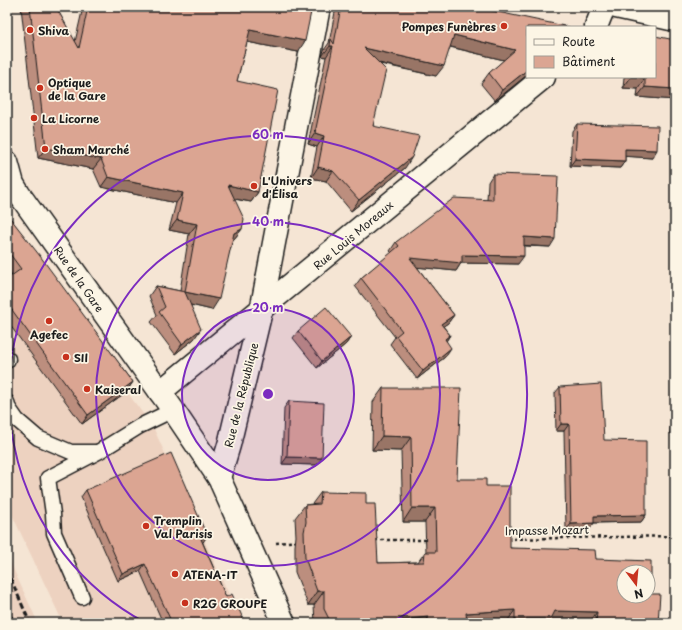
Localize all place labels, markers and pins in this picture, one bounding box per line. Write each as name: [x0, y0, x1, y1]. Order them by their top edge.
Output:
place label: Pompes Funèbres: [402, 18, 496, 35]
marker: Pompes Funèbres: [499, 21, 509, 31]
place label: Shiva: [38, 22, 70, 39]
marker: Shiva: [25, 25, 35, 35]
place label: Optique de la Gare: [48, 74, 106, 104]
marker: Optique de la Gare: [35, 83, 45, 93]
place label: La Licorne: [42, 110, 100, 127]
marker: La Licorne: [29, 113, 39, 123]
place label: Sham Marché: [53, 141, 129, 158]
marker: Sham Marché: [40, 144, 50, 154]
place label: L'Univers d'Élisa: [262, 172, 312, 202]
marker: L'Univers d'Élisa: [249, 181, 259, 191]
marker: Agefec: [44, 316, 54, 326]
place label: Agefec: [30, 326, 68, 343]
place label: SII: [74, 349, 88, 366]
marker: SII: [61, 352, 71, 362]
place label: Kaiseral: [95, 381, 141, 398]
marker: Kaiseral: [82, 384, 92, 394]
centre of rings: [261, 387, 275, 401]
place label: Tremplin Val Parisis: [154, 512, 213, 542]
marker: Tremplin Val Parisis: [141, 521, 151, 531]
place label: ATENA-IT: [182, 566, 238, 583]
marker: ATENA-IT: [170, 569, 180, 579]
place label: R2G GROUPE: [193, 595, 268, 612]
marker: R2G GROUPE: [180, 598, 190, 608]

